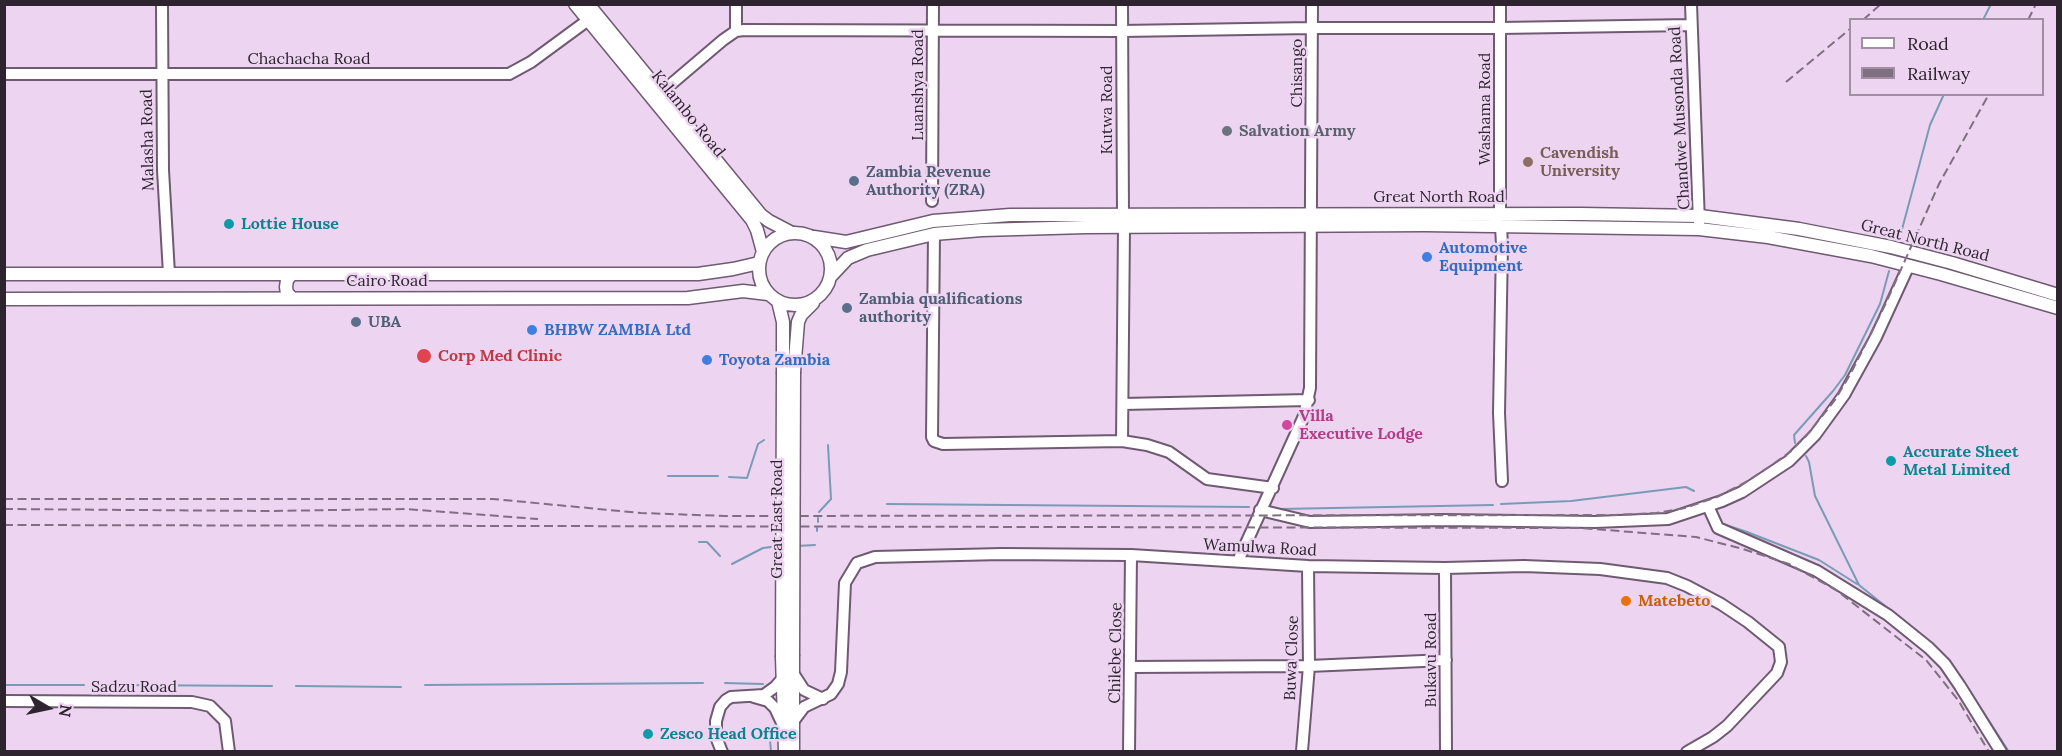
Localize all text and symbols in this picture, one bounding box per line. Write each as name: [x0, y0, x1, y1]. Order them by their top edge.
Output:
legend: [1849, 18, 2044, 96]
street label: Chandwe Musonda Road: [1666, 26, 1694, 210]
street label: Luanshya Road: [908, 29, 928, 141]
text: Road: [1907, 32, 1949, 55]
street label: Chisango: [1287, 39, 1307, 107]
street label: Chachacha Road: [247, 49, 371, 69]
street label: Washama Road: [1475, 53, 1495, 165]
text: Railway: [1907, 62, 1970, 85]
street label: Kutwa Road: [1097, 65, 1117, 155]
street label: Kalambo Road: [647, 67, 729, 161]
street label: Malasha Road: [138, 89, 158, 191]
place label: Salvation Army: [1239, 121, 1356, 141]
marker: Salvation Army: [1220, 124, 1234, 138]
place label: Cavendish University: [1540, 143, 1620, 181]
marker: Cavendish University: [1521, 155, 1535, 169]
place label: Zambia Revenue Authority (ZRA): [866, 162, 991, 200]
marker: Zambia Revenue Authority (ZRA): [847, 174, 861, 188]
street label: Great North Road: [1373, 187, 1505, 207]
place label: Lottie House: [241, 214, 339, 234]
street label: Great North Road: [1859, 216, 1991, 266]
marker: Lottie House: [222, 217, 236, 231]
place label: Automotive Equipment: [1439, 238, 1527, 276]
marker: Automotive Equipment: [1420, 250, 1434, 264]
street label: Cairo Road: [346, 271, 428, 291]
place label: Zambia qualifications authority: [859, 289, 1023, 327]
marker: Zambia qualifications authority: [840, 301, 854, 315]
place label: UBA: [368, 312, 401, 332]
marker: UBA: [349, 315, 363, 329]
place label: BHBW ZAMBIA Ltd: [544, 320, 691, 340]
marker: BHBW ZAMBIA Ltd: [525, 323, 539, 337]
place label: Corp Med Clinic: [438, 346, 562, 366]
marker: Corp Med Clinic: [415, 347, 433, 365]
place label: Toyota Zambia: [719, 350, 830, 370]
marker: Toyota Zambia: [700, 353, 714, 367]
place label: Villa Executive Lodge: [1299, 406, 1423, 444]
marker: Villa Executive Lodge: [1280, 418, 1294, 432]
place label: Accurate Sheet Metal Limited: [1903, 442, 2019, 480]
marker: Accurate Sheet Metal Limited: [1884, 454, 1898, 468]
street label: Great East Road: [767, 459, 787, 579]
street label: Wamulwa Road: [1203, 535, 1317, 561]
place label: Matebeto: [1638, 591, 1710, 611]
marker: Matebeto: [1619, 594, 1633, 608]
street label: Chilebe Close: [1106, 602, 1126, 704]
street label: Bukavu Road: [1421, 612, 1441, 708]
street label: Buwa Close: [1281, 615, 1303, 701]
street label: Sadzu Road: [91, 677, 177, 697]
north arrow: [18, 678, 78, 738]
text: N: [55, 703, 77, 718]
place label: Zesco Head Office: [660, 724, 796, 744]
marker: Zesco Head Office: [641, 727, 655, 741]

